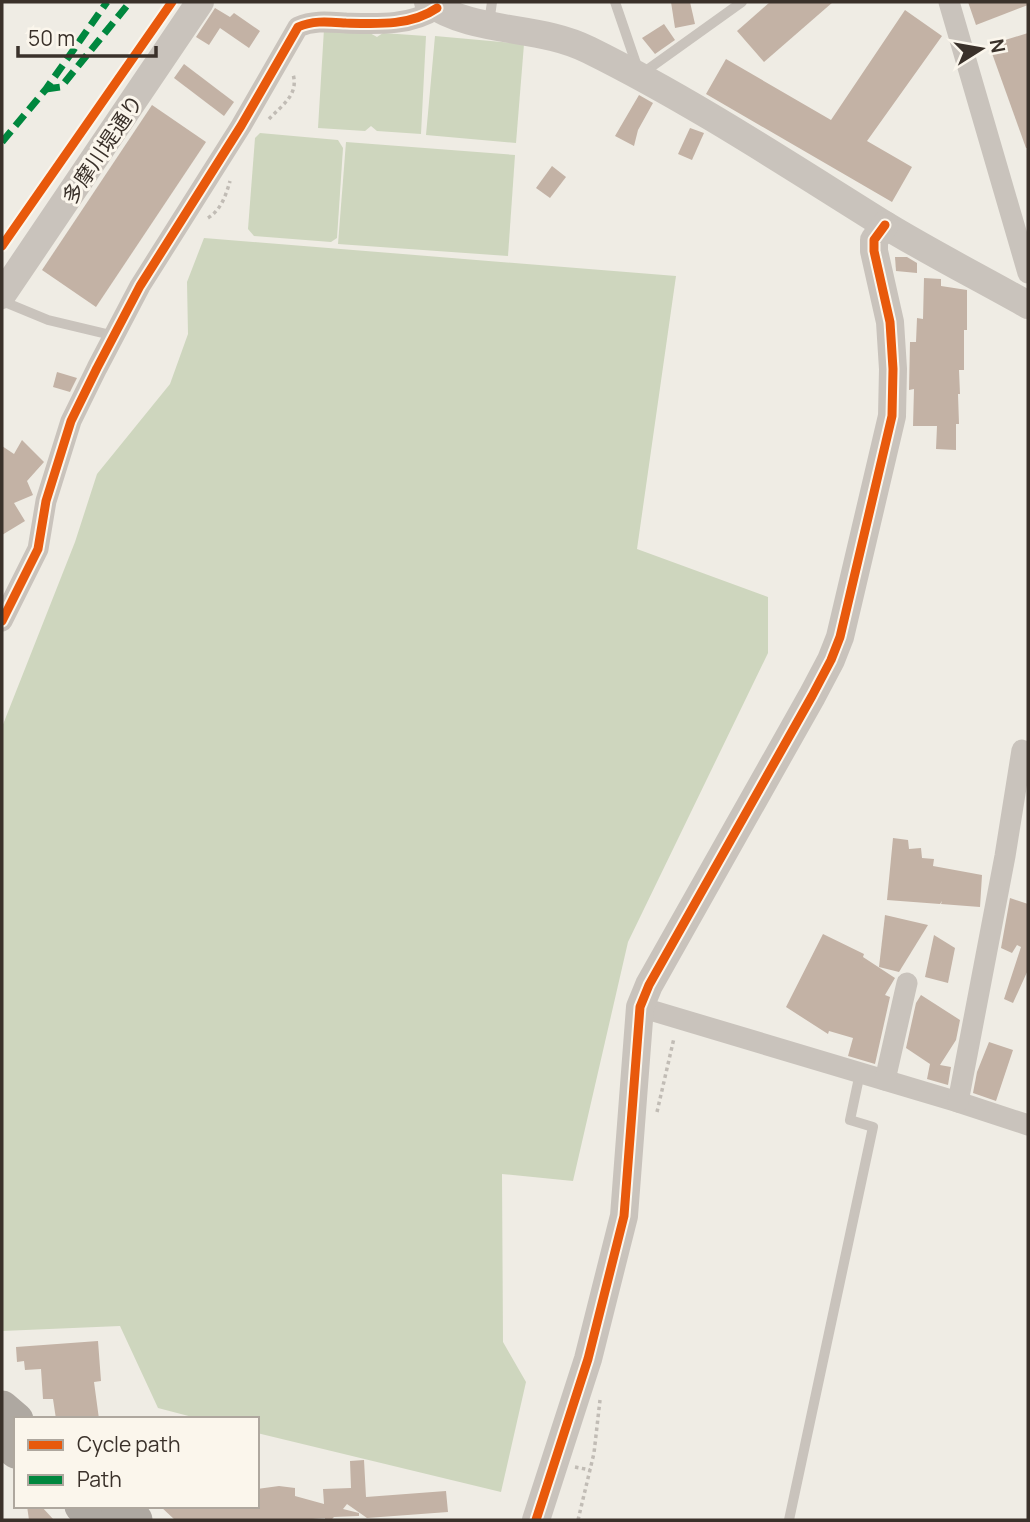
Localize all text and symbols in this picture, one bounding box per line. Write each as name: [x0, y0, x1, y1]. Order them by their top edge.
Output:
scale bar: [18, 14, 156, 58]
north arrow: [946, 14, 1016, 84]
text: 50 m: [28, 24, 75, 52]
text: N: [984, 37, 1012, 55]
street label: 多摩川堤通り: [55, 89, 149, 209]
legend: [14, 1417, 259, 1508]
text: Cycle path: [77, 1430, 180, 1458]
text: Path: [77, 1465, 122, 1493]

